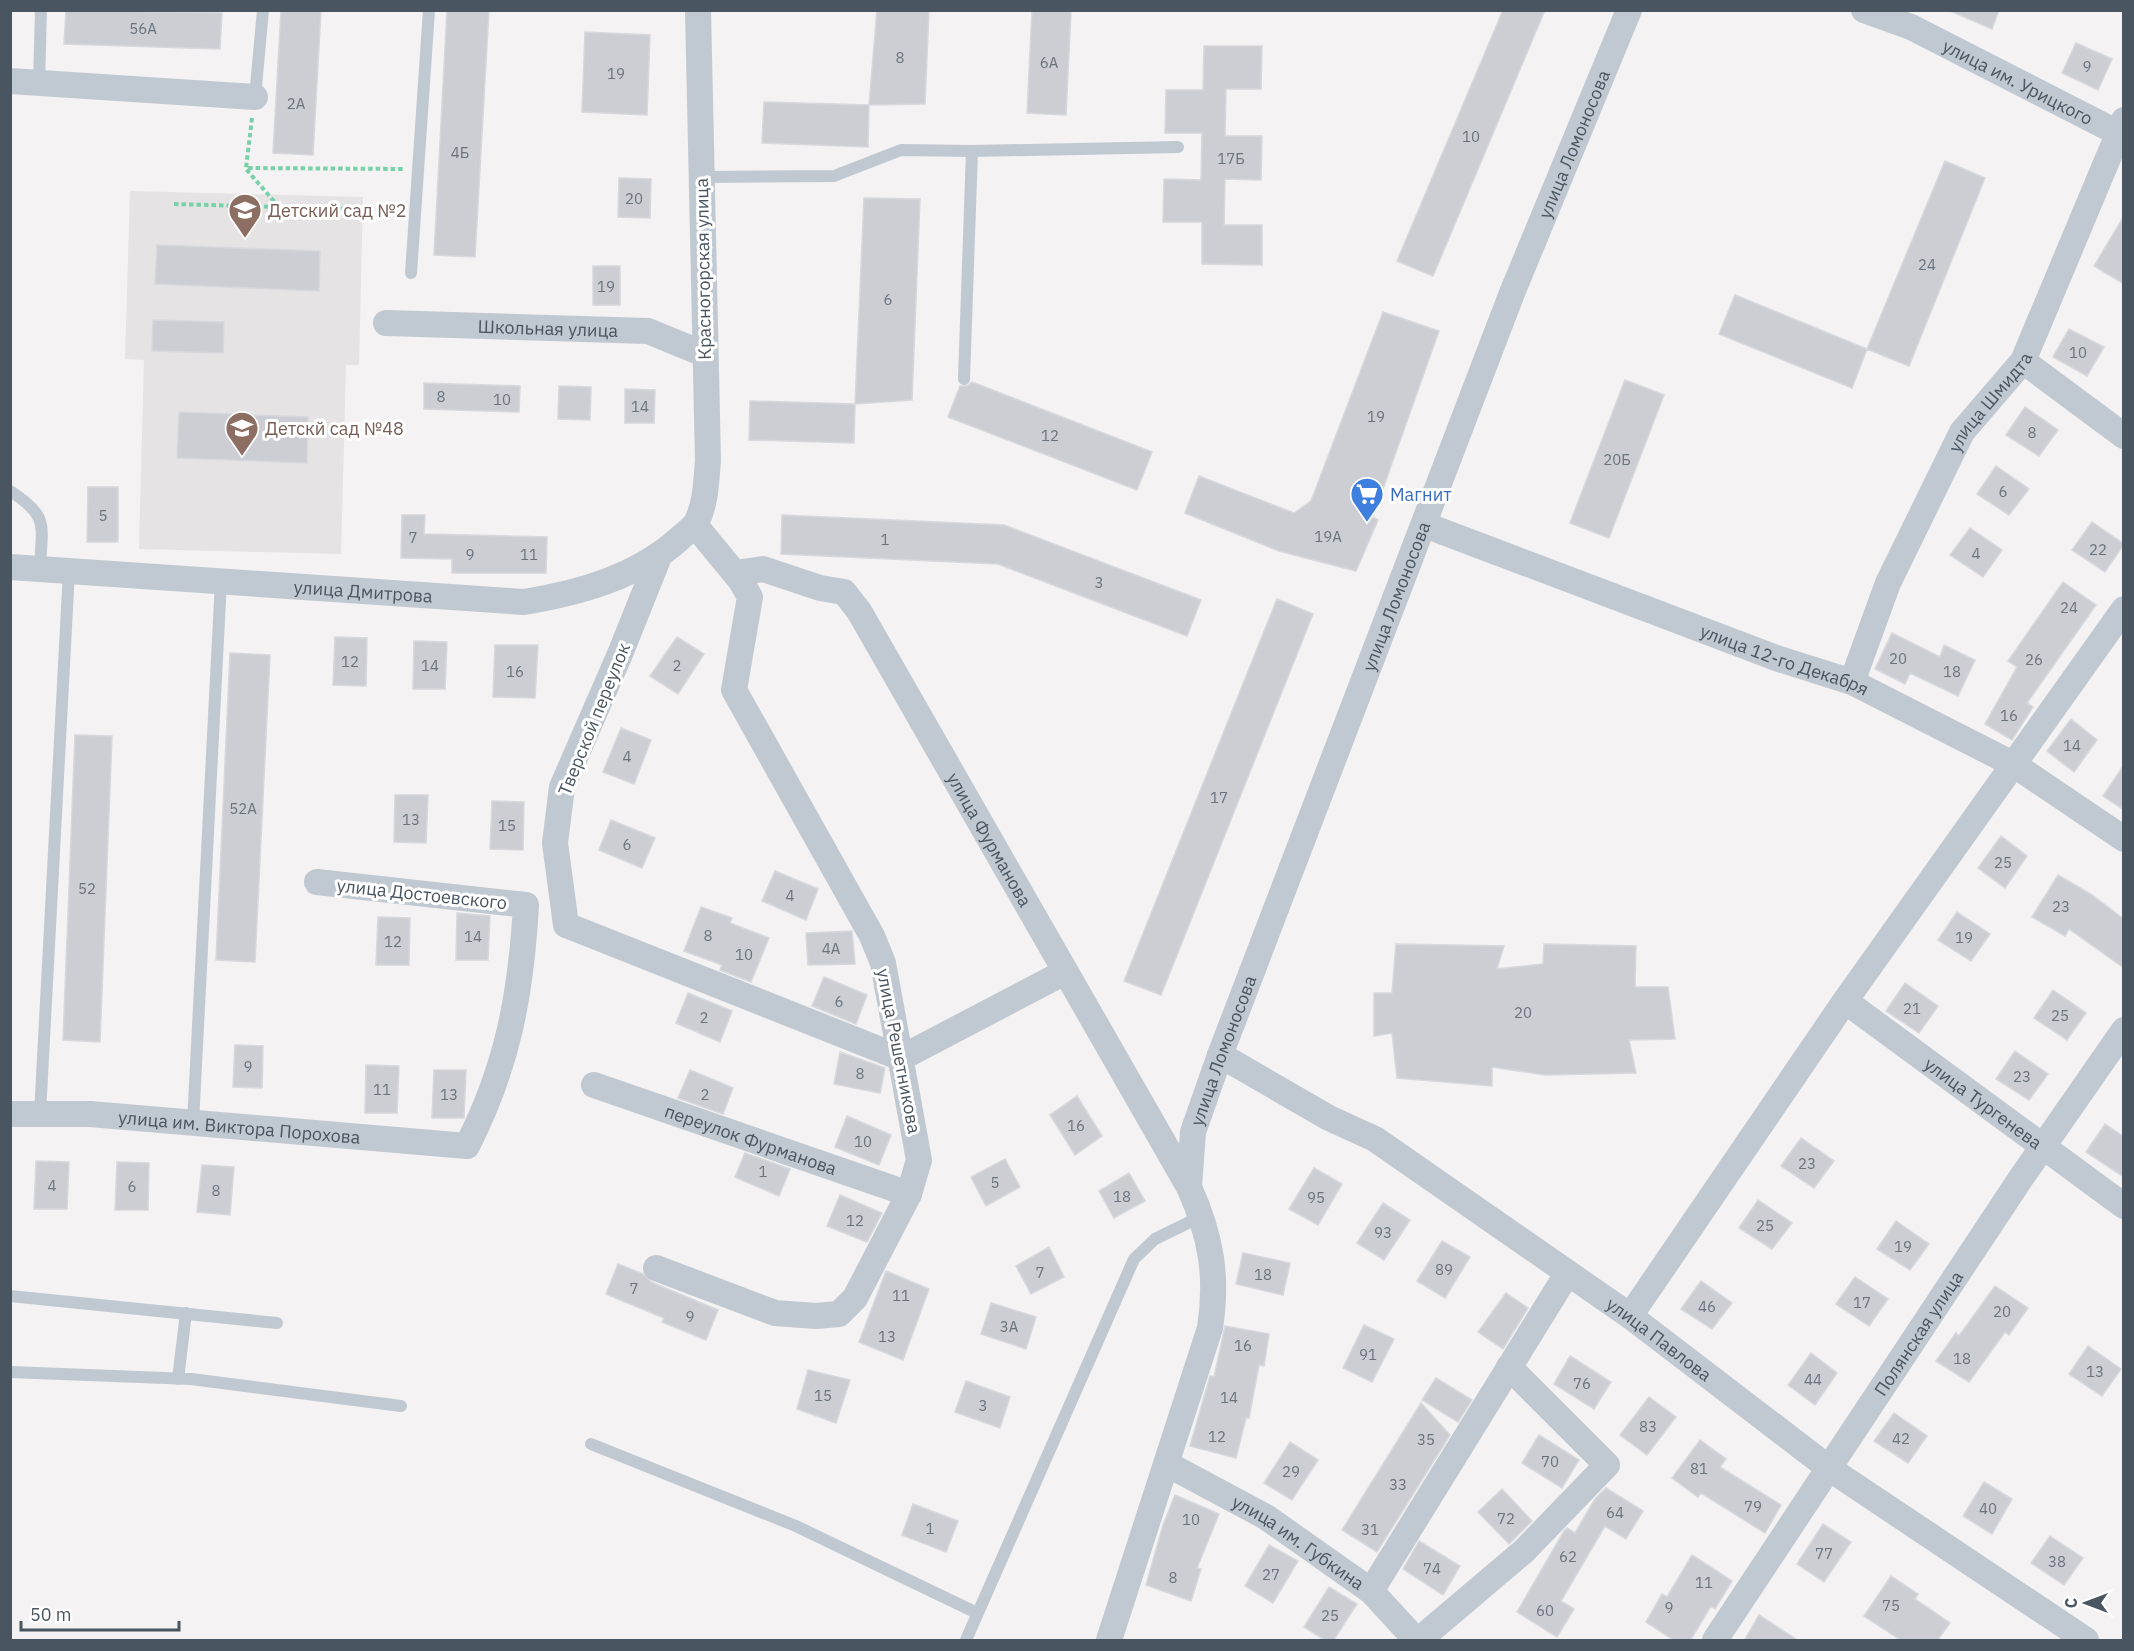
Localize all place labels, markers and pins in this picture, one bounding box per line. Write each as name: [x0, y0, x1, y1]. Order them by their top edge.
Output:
school or university icon: Детский сад №2: [227, 192, 263, 239]
place label: Детский сад №2: [268, 199, 407, 222]
school or university icon: Детскй сад №48: [224, 410, 260, 457]
place label: Детскй сад №48: [265, 417, 404, 440]
supermarket icon: Магнит: [1349, 476, 1385, 523]
place label: Магнит: [1390, 483, 1452, 506]

